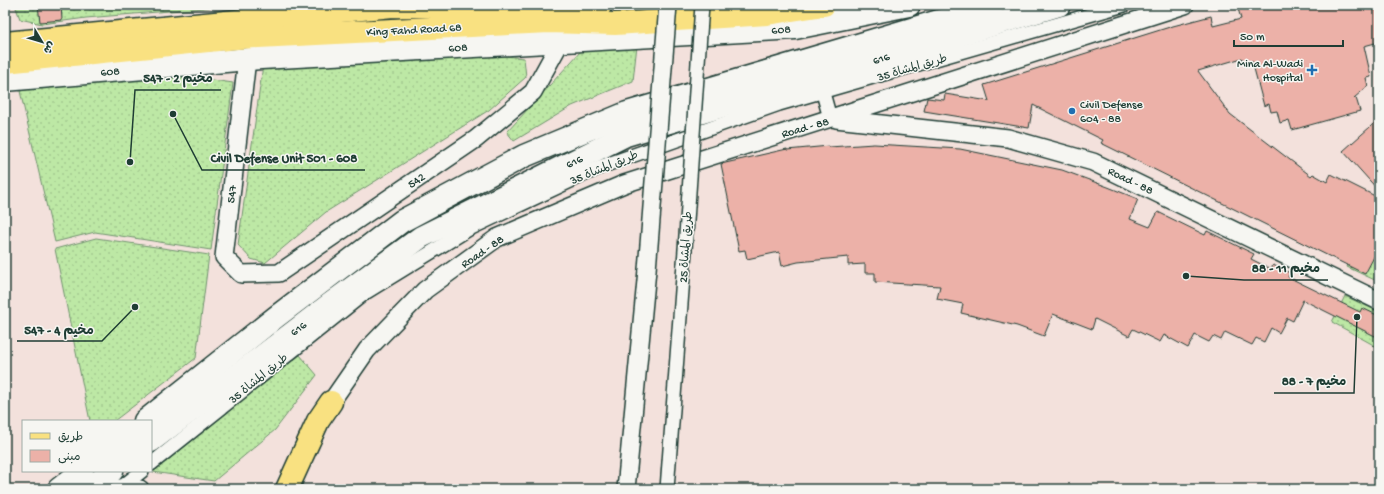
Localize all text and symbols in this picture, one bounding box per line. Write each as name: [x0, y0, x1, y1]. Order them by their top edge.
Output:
street label: King Fahd Road 68: [366, 21, 463, 40]
north arrow: [22, 22, 62, 62]
scale bar: [1234, 22, 1343, 48]
street label: 608: [771, 23, 792, 39]
text: 50 m: [1240, 31, 1265, 45]
text: ش: [40, 38, 57, 55]
street label: 608: [448, 41, 469, 56]
street label: 616: [871, 50, 893, 69]
street label: طريق المشاة 35: [875, 52, 949, 86]
place label: Mina Al-Wadi Hospital: [1237, 58, 1303, 86]
marker: Mina Al-Wadi Hospital: [1306, 64, 1318, 76]
street label: 608: [100, 65, 121, 81]
callout: مخيم 2 - 547: [135, 65, 221, 90]
text: مخيم 2 - 547: [143, 72, 213, 88]
place label: Civil Defense 604 - 88: [1080, 99, 1143, 127]
marker: Civil Defense 604 - 88: [1067, 106, 1077, 116]
street label: Road - 88: [780, 115, 831, 142]
callout: Civil Defense Unit 501 - 608: [202, 145, 365, 170]
street label: طريق المشاة 35: [568, 149, 641, 189]
text: Civil Defense Unit 501 - 608: [210, 151, 357, 167]
street label: 616: [564, 152, 586, 173]
street label: Road - 88: [1105, 165, 1156, 199]
street label: 542: [406, 171, 429, 192]
street label: 547: [225, 184, 241, 204]
street label: طريق المشاة 25: [678, 211, 696, 283]
street label: Road - 88: [459, 233, 508, 272]
callout: مخيم 11 - 88: [1244, 255, 1328, 280]
text: مخيم 11 - 88: [1252, 262, 1320, 278]
callout: مخيم 4 - 547: [17, 316, 102, 341]
street label: 616: [288, 318, 311, 340]
text: مخيم 4 - 547: [24, 324, 94, 340]
street label: طريق المشاة 35: [226, 351, 292, 408]
callout: مخيم 7 - 88: [1274, 368, 1354, 393]
text: مخيم 7 - 88: [1282, 375, 1346, 391]
legend: [22, 420, 152, 472]
text: طريق: [58, 431, 83, 445]
text: مبنى: [58, 451, 81, 465]

